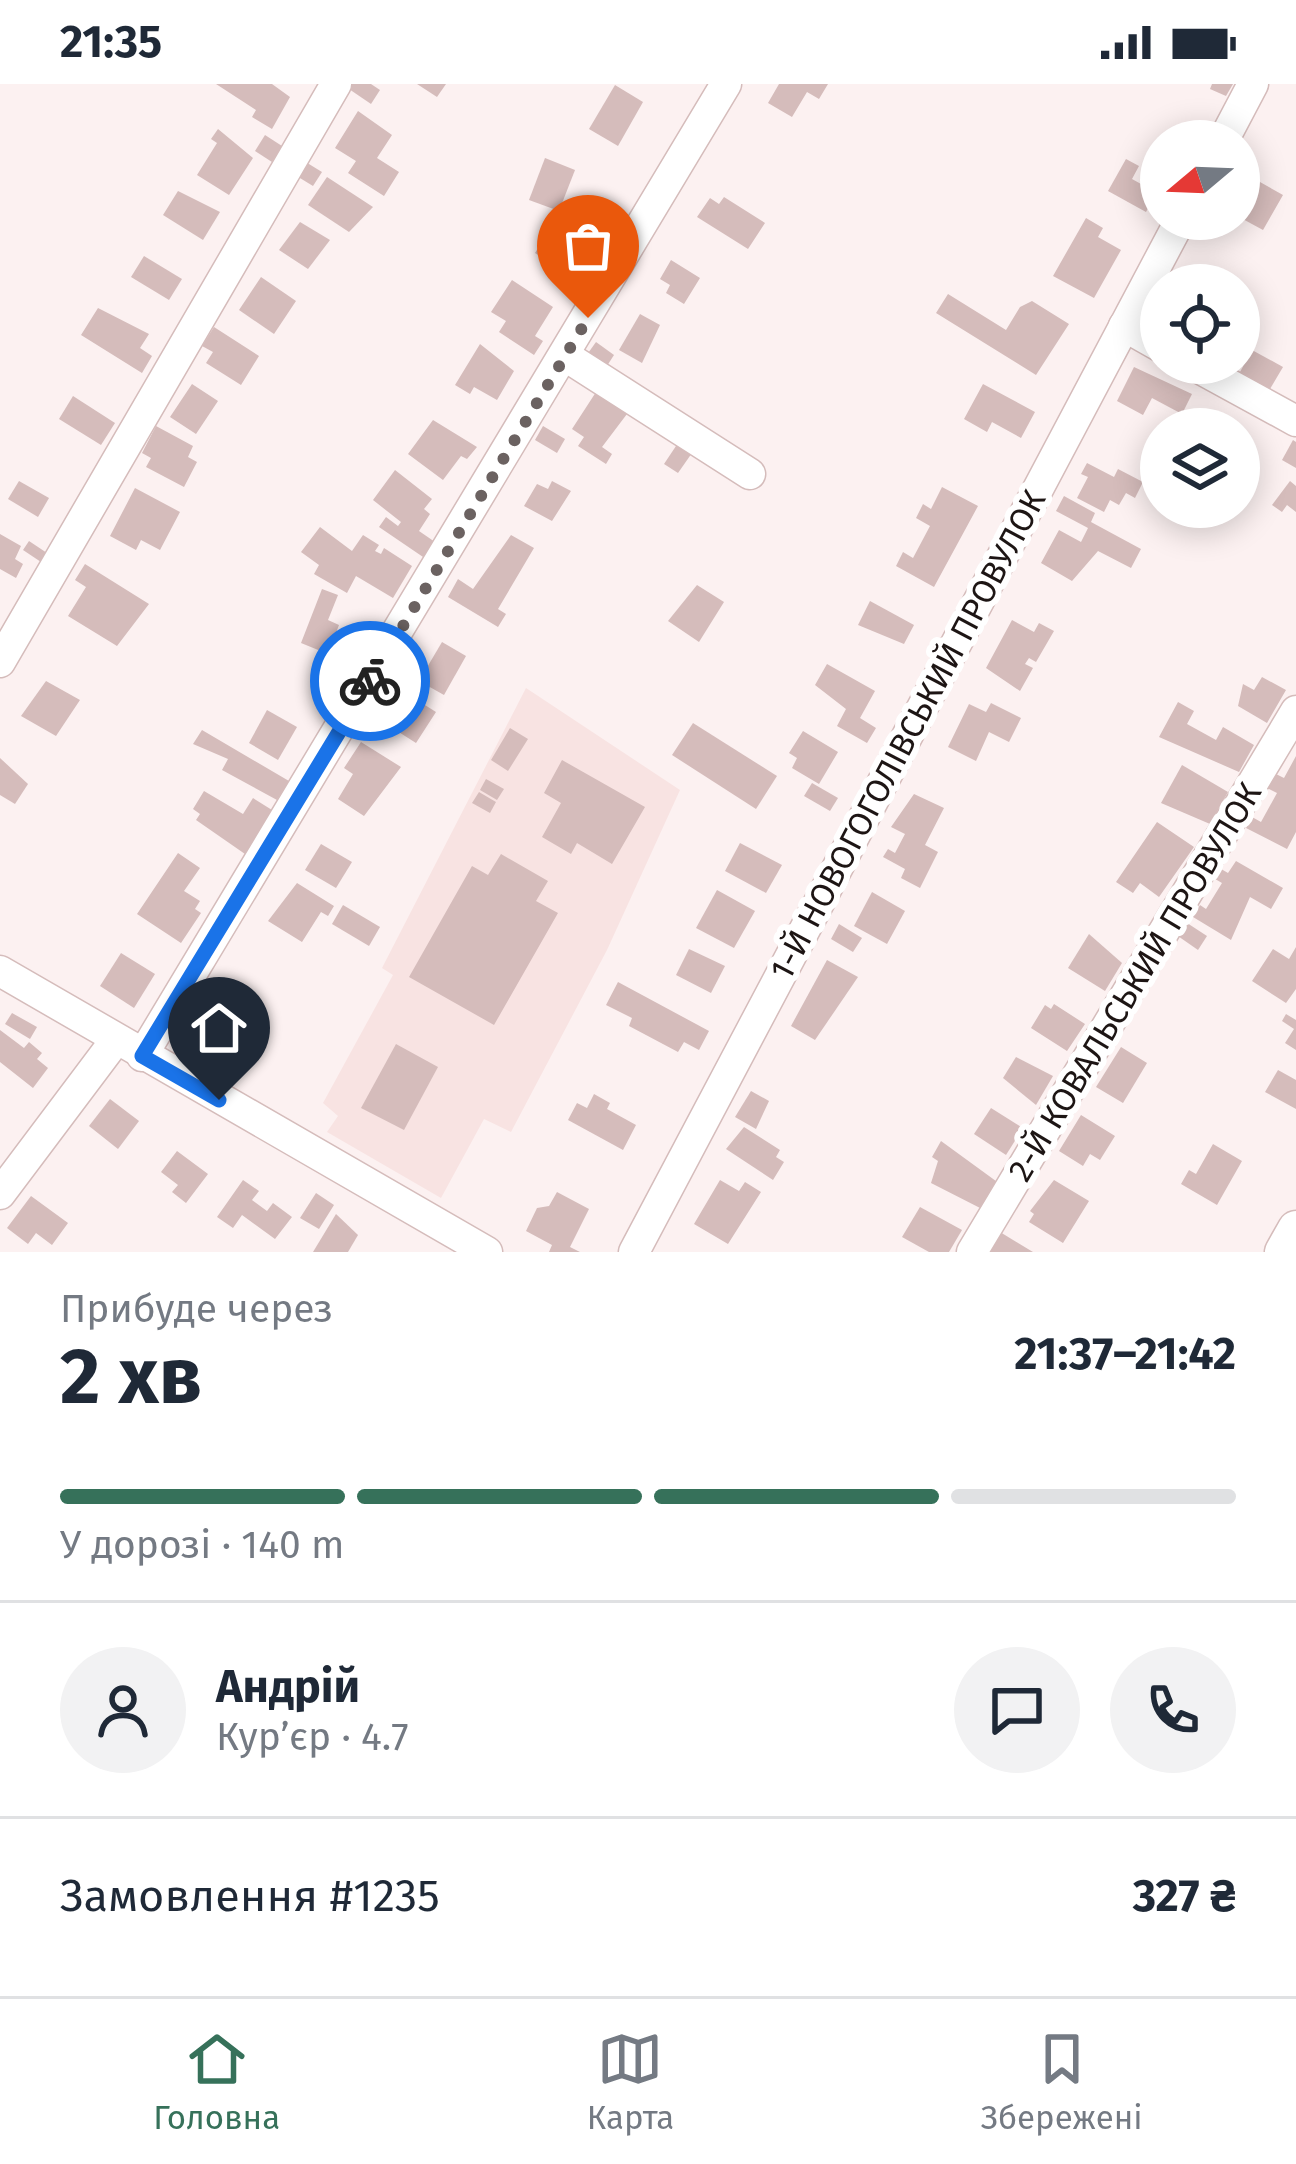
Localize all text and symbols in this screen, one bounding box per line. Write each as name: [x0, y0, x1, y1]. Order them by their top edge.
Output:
text: 21:35: [60, 15, 162, 69]
north arrow: [1140, 120, 1260, 240]
map controls: [1140, 120, 1260, 528]
pin: [537, 195, 639, 318]
icon: bag: [555, 213, 621, 279]
button: locate: [1140, 264, 1260, 384]
button: layers: [1140, 408, 1260, 528]
street label: 1-Й НОВОГОГОЛІВСЬКИЙ ПРОВУЛОК: [762, 483, 1055, 987]
courier: [310, 621, 430, 741]
icon: bike: [337, 648, 403, 714]
street label: 2-Й КОВАЛЬСЬКИЙ ПРОВУЛОК: [1000, 775, 1270, 1188]
pin: [168, 977, 270, 1100]
icon: home: [186, 995, 252, 1061]
text: Прибуде через: [60, 1286, 333, 1332]
text: 21:37–21:42: [1014, 1327, 1236, 1381]
text: 2 хв: [60, 1330, 202, 1424]
text: У дорозі · 140 m: [60, 1522, 345, 1568]
button: person: [60, 1647, 186, 1773]
button: chat: [954, 1647, 1080, 1773]
button: phone: [1110, 1647, 1236, 1773]
text: Андрій: [216, 1660, 360, 1714]
text: Кур’єр · 4.7: [216, 1714, 409, 1760]
text: Замовлення #1235: [60, 1869, 440, 1923]
text: 327 ₴: [1133, 1869, 1236, 1923]
tab: Головна: [153, 2026, 280, 2138]
tab: Карта: [587, 2026, 674, 2138]
tab: Збережені: [981, 2026, 1143, 2138]

